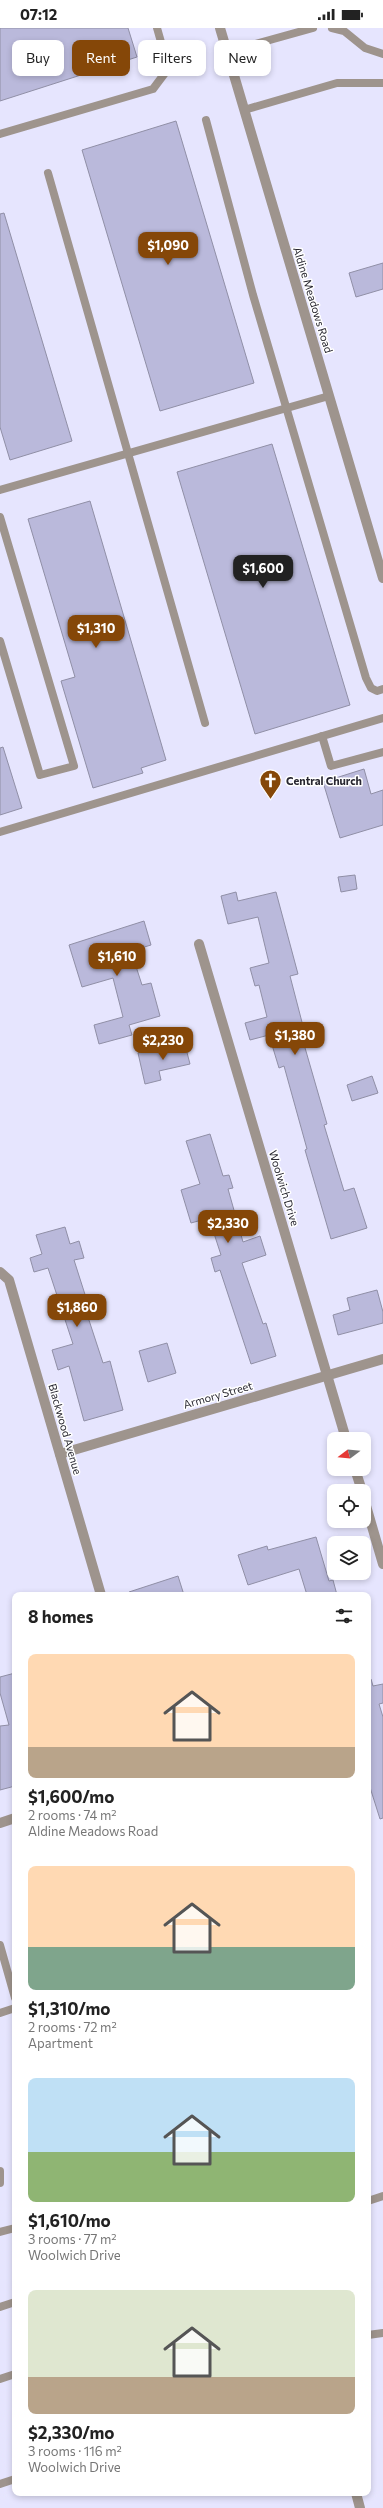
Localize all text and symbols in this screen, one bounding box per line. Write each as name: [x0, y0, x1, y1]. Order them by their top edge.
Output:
text: 07:12: [20, 5, 57, 23]
chip: Buy: [12, 40, 64, 76]
chip: Rent: [72, 40, 130, 76]
chip: Filters: [138, 40, 206, 76]
chip: New: [214, 40, 271, 76]
pin: $1,090: [135, 232, 201, 266]
text: $1,090: [147, 237, 189, 253]
street label: Aldine Meadows Road: [291, 245, 336, 354]
pin: $1,600: [230, 555, 296, 589]
text: $1,600: [242, 560, 284, 576]
pin: $1,310: [63, 615, 129, 649]
text: $1,310: [77, 620, 115, 636]
church icon: Central Church: [257, 768, 283, 801]
place label: Central Church: [286, 774, 362, 787]
pin: $1,610: [84, 943, 150, 977]
text: $1,610: [98, 948, 136, 964]
pin: $1,380: [262, 1022, 328, 1056]
pin: $2,230: [130, 1027, 196, 1061]
text: $1,380: [275, 1027, 315, 1043]
text: $2,230: [142, 1032, 184, 1048]
street label: Woolwich Drive: [267, 1148, 302, 1227]
pin: $2,330: [195, 1210, 261, 1244]
text: $2,330: [207, 1215, 249, 1231]
pin: $1,860: [44, 1294, 110, 1328]
text: $1,860: [56, 1299, 98, 1315]
street label: Armory Street: [182, 1378, 254, 1411]
street label: Blackwood Avenue: [46, 1382, 85, 1476]
north arrow: [327, 1432, 371, 1476]
map controls: [327, 1432, 371, 1580]
button: locate: [327, 1484, 371, 1528]
button: layers: [327, 1536, 371, 1580]
icon: filters: [333, 1605, 355, 1627]
text: 8 homes: [28, 1606, 93, 1627]
icon: home: [156, 1680, 228, 1752]
text: $1,600/mo: [28, 1786, 114, 1807]
text: 2 rooms · 74 m²: [28, 1807, 116, 1823]
text: Aldine Meadows Road: [28, 1823, 158, 1839]
icon: home: [156, 1892, 228, 1964]
text: $1,310/mo: [28, 1998, 110, 2019]
text: 2 rooms · 72 m²: [28, 2019, 117, 2035]
text: Apartment: [28, 2035, 93, 2051]
icon: home: [156, 2104, 228, 2176]
text: $1,610/mo: [28, 2210, 111, 2231]
text: 3 rooms · 77 m²: [28, 2231, 117, 2247]
text: Woolwich Drive: [28, 2247, 121, 2263]
icon: home: [156, 2316, 228, 2388]
text: $2,330/mo: [28, 2422, 114, 2443]
text: 3 rooms · 116 m²: [28, 2443, 122, 2459]
text: Woolwich Drive: [28, 2459, 121, 2475]

